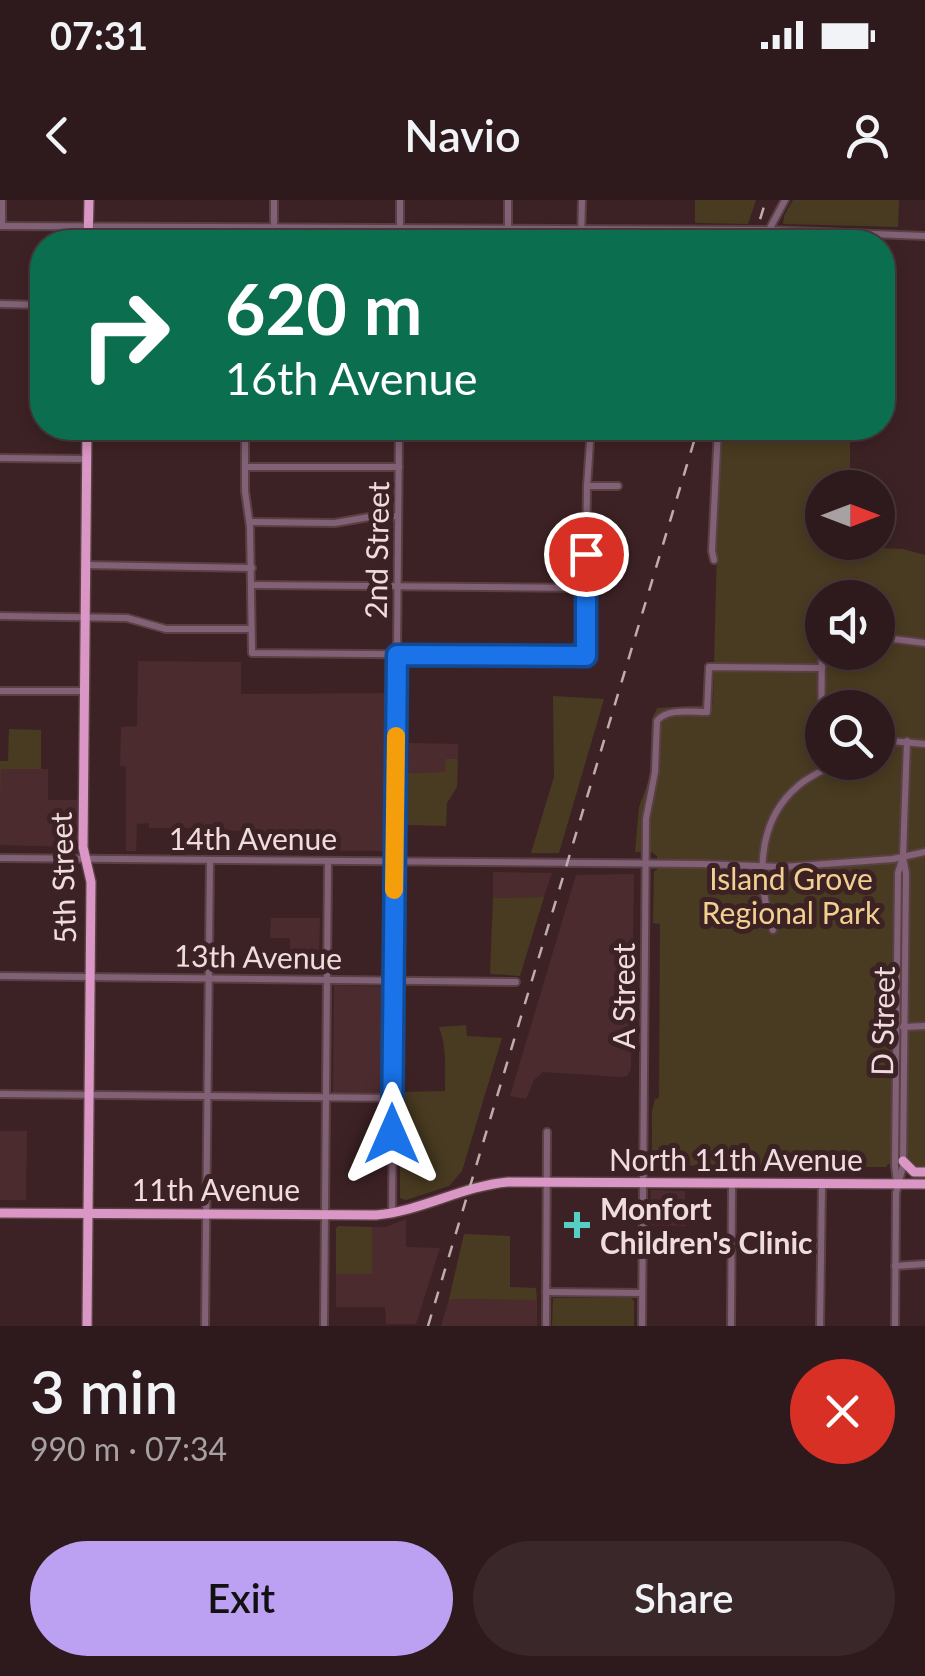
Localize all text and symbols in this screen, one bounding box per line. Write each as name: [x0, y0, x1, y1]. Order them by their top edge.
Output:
text: 07:31: [50, 12, 148, 58]
icon: back: [30, 108, 85, 163]
text: Navio: [404, 108, 521, 162]
icon: person: [840, 108, 895, 163]
text: 620 m: [225, 266, 422, 350]
icon: right: [60, 270, 190, 400]
text: 16th Avenue: [225, 351, 477, 405]
north arrow: [805, 470, 895, 560]
map controls: [805, 470, 895, 780]
street label: 2nd Street: [357, 481, 395, 619]
pin: [544, 512, 629, 597]
icon: arrive: [559, 527, 614, 582]
button: sound: [805, 580, 895, 670]
button: search: [805, 690, 895, 780]
street label: 5th Street: [42, 811, 82, 944]
street label: 14th Avenue: [169, 820, 337, 856]
park label: Island Grove Regional Park: [702, 860, 881, 930]
street label: 13th Avenue: [174, 937, 342, 975]
street label: A Street: [605, 943, 641, 1049]
street label: D Street: [863, 966, 901, 1076]
position arrow: [340, 1082, 444, 1186]
street label: North 11th Avenue: [609, 1141, 863, 1177]
street label: 11th Avenue: [132, 1171, 300, 1207]
place label: Monfort Children's Clinic: [600, 1190, 813, 1260]
marker: Monfort Children's Clinic: [564, 1212, 590, 1238]
text: 3 min: [30, 1355, 178, 1427]
button: close: [790, 1359, 895, 1464]
text: 990 m · 07:34: [30, 1429, 227, 1468]
button: Exit: [30, 1541, 453, 1656]
button: Share: [473, 1541, 895, 1656]

